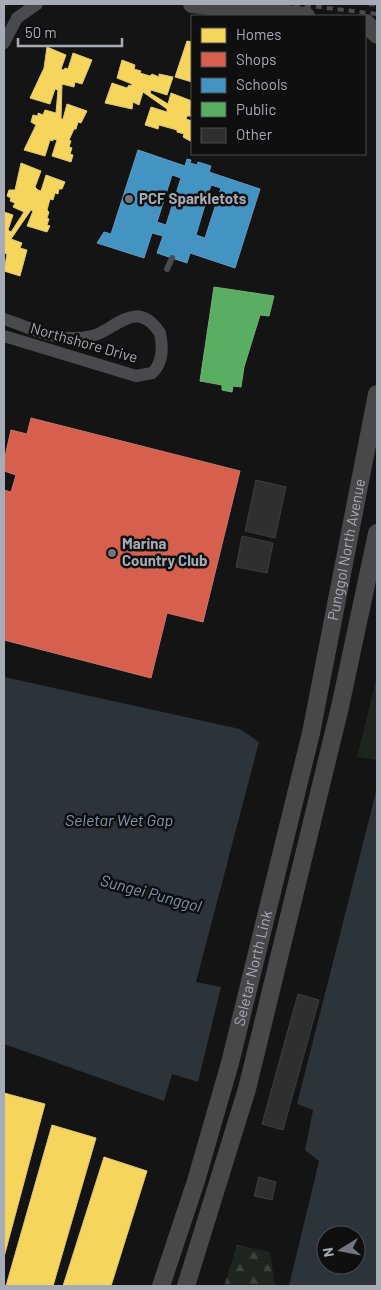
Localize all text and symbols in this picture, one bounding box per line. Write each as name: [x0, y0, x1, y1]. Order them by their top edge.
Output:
scale bar: [18, 15, 121, 47]
legend: [191, 15, 366, 155]
text: 50 m: [25, 23, 57, 41]
text: Homes: [236, 25, 281, 43]
text: Shops: [236, 50, 276, 68]
text: Schools: [236, 75, 288, 93]
text: Public: [236, 100, 276, 118]
text: Other: [236, 125, 273, 143]
place label: PCF Sparkletots: [139, 189, 247, 207]
marker: PCF Sparkletots: [123, 193, 135, 205]
street label: Northshore Drive: [29, 318, 140, 366]
street label: Punggol North Avenue: [323, 477, 368, 622]
place label: Marina Country Club: [122, 534, 207, 569]
marker: Marina Country Club: [106, 547, 118, 559]
water label: Seletar Wet Gap: [65, 810, 173, 829]
water label: Sungei Punggol: [98, 870, 204, 915]
street label: Seletar North Link: [229, 908, 275, 1028]
north arrow: [316, 1225, 366, 1275]
text: N: [319, 1246, 337, 1258]

